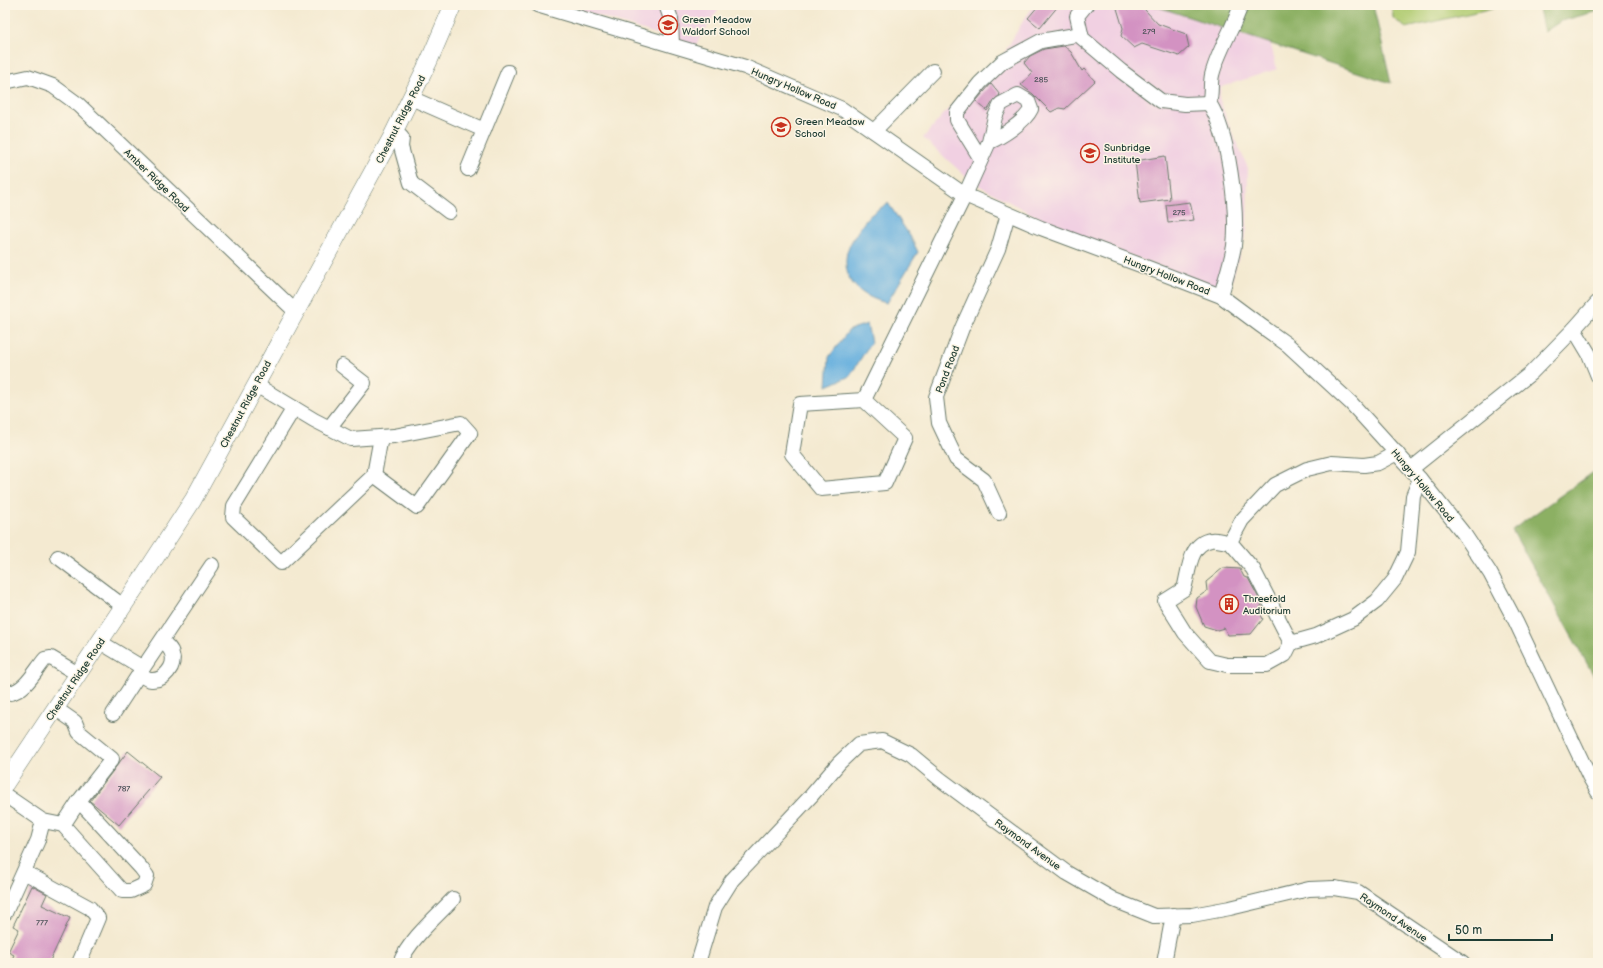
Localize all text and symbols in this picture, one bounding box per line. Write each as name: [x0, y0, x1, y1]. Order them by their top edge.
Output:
school or university icon: Green Meadow Waldorf School: [657, 14, 679, 36]
place label: Green Meadow Waldorf School: [682, 14, 752, 38]
house number: 279: [1142, 27, 1156, 36]
street label: Hungry Hollow Road: [749, 66, 838, 112]
street label: Chestnut Ridge Road: [373, 73, 428, 166]
house number: 285: [1034, 75, 1048, 84]
school or university icon: Green Meadow School: [770, 116, 792, 138]
place label: Green Meadow School: [795, 116, 865, 140]
school or university icon: Sunbridge Institute: [1079, 142, 1101, 164]
place label: Sunbridge Institute: [1104, 142, 1150, 166]
street label: Amber Ridge Road: [121, 146, 192, 215]
house number: 275: [1172, 208, 1186, 217]
street label: Hungry Hollow Road: [1122, 254, 1212, 298]
street label: Pond Road: [933, 344, 963, 395]
street label: Chestnut Ridge Road: [218, 358, 274, 450]
street label: Hungry Hollow Road: [1388, 447, 1456, 525]
building icon: Threefold Auditorium: [1218, 593, 1240, 615]
place label: Threefold Auditorium: [1243, 593, 1291, 617]
street label: Chestnut Ridge Road: [44, 636, 108, 723]
house number: 787: [118, 784, 130, 793]
street label: Raymond Avenue: [992, 817, 1063, 873]
street label: Raymond Avenue: [1357, 891, 1430, 945]
scale bar: [1449, 916, 1552, 942]
house number: 777: [36, 918, 48, 927]
text: 50 m: [1455, 923, 1482, 938]

